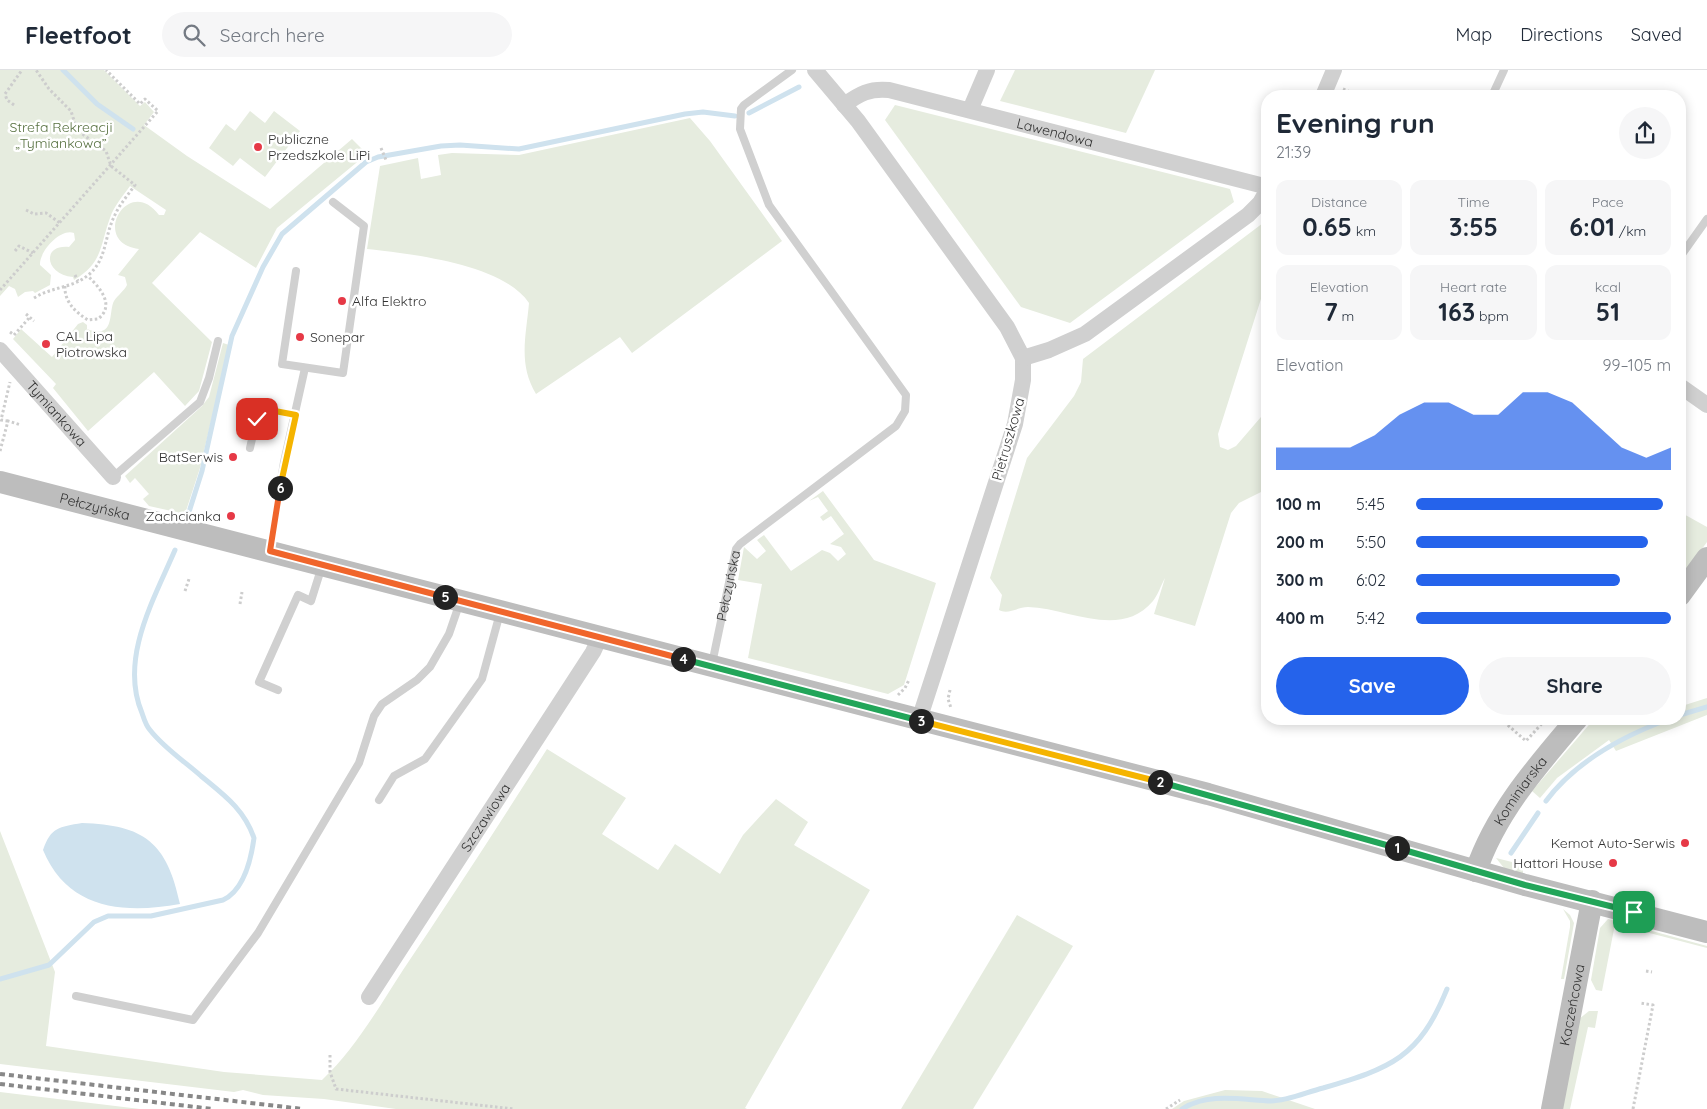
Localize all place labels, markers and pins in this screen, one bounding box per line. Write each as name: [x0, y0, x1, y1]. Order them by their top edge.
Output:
place label: Publiczne Przedszkole LiPi: [268, 130, 370, 164]
marker: Publiczne Przedszkole LiPi: [252, 141, 264, 153]
place label: Alfa Elektro: [352, 292, 426, 310]
marker: Alfa Elektro: [336, 295, 348, 307]
place label: CAL Lipa Piotrowska: [56, 327, 127, 361]
place label: Sonepar: [310, 328, 365, 346]
marker: Sonepar: [294, 331, 306, 343]
marker: CAL Lipa Piotrowska: [40, 338, 52, 350]
pin: [236, 398, 278, 440]
place label: BatSerwis: [159, 448, 223, 466]
marker: BatSerwis: [227, 451, 239, 463]
pin: 6: [268, 476, 292, 500]
place label: Zachcianka: [146, 507, 221, 525]
marker: Zachcianka: [225, 510, 237, 522]
pin: 5: [432, 584, 458, 610]
pin: 4: [670, 646, 696, 672]
pin: 3: [908, 708, 934, 734]
pin: 2: [1148, 770, 1172, 794]
place label: Kemot Auto-Serwis: [1551, 834, 1675, 852]
pin: 1: [1384, 836, 1410, 860]
marker: Kemot Auto-Serwis: [1679, 837, 1691, 849]
place label: Hattori House: [1513, 854, 1603, 872]
marker: Hattori House: [1607, 857, 1619, 869]
pin: [1613, 891, 1655, 933]

